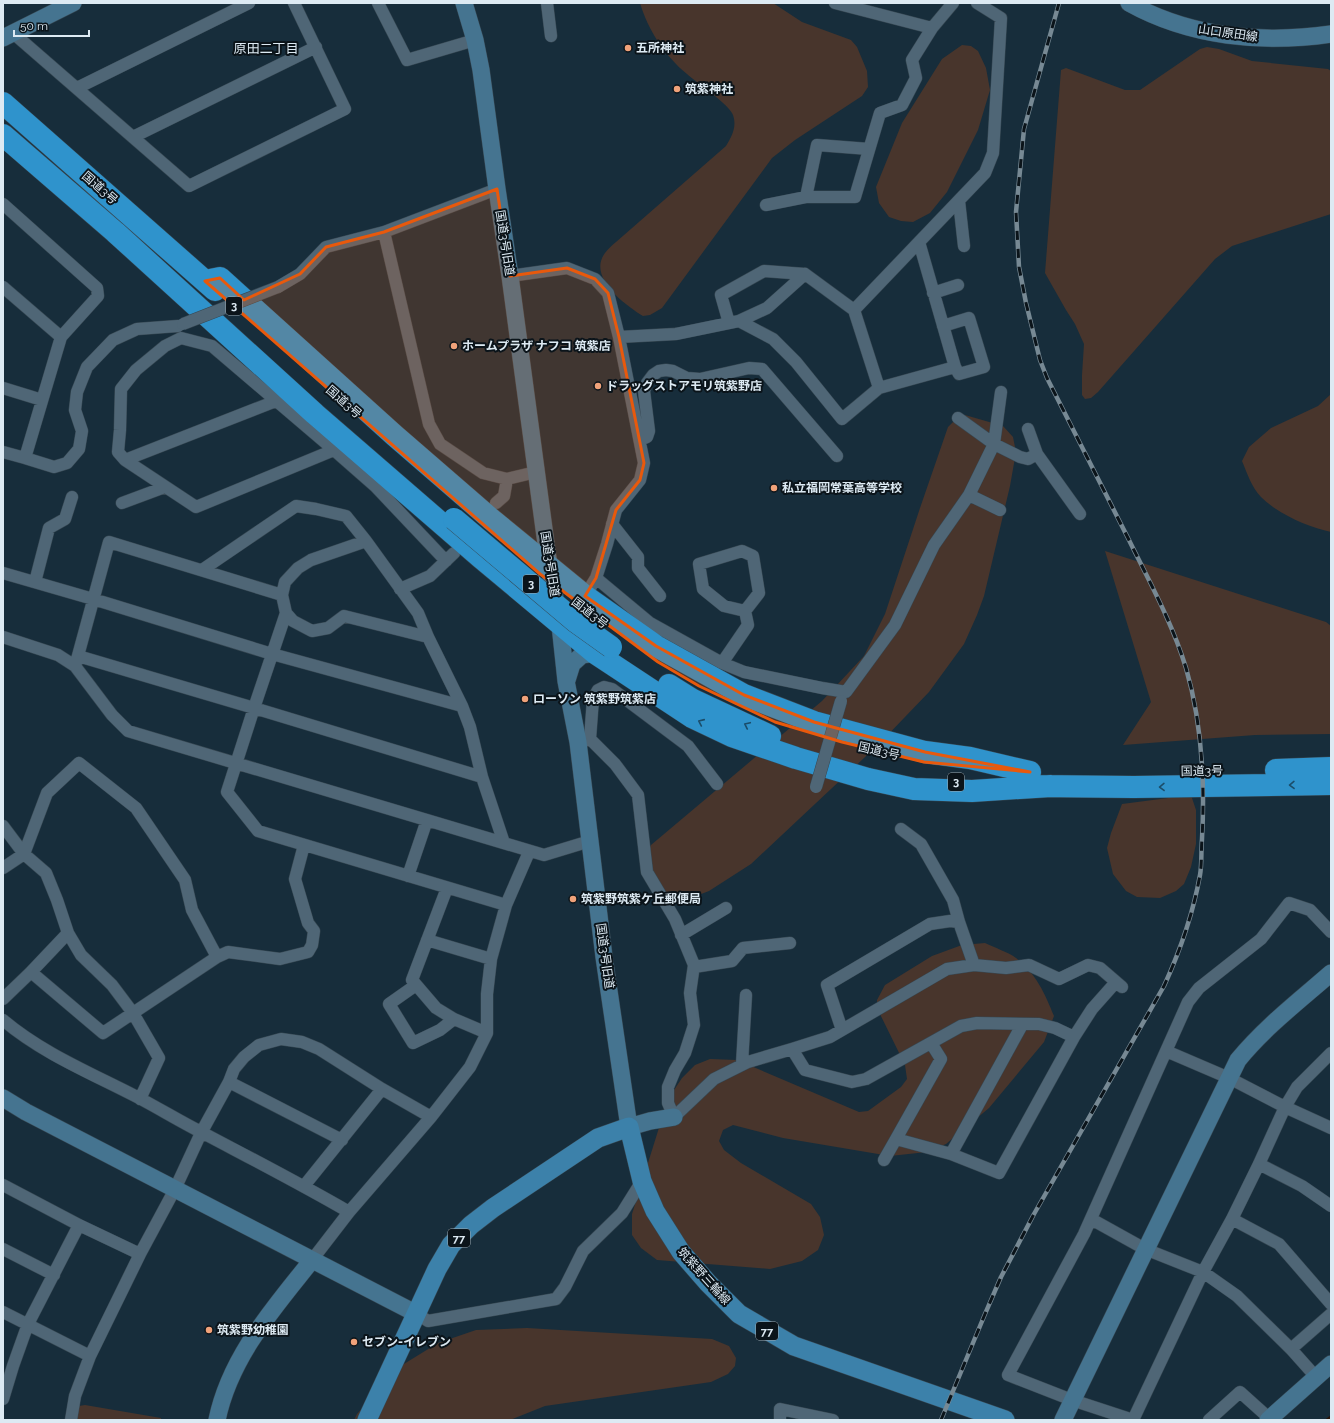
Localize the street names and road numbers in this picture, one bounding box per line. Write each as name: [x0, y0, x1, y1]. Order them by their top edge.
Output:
street label: 山口原田線: [1197, 22, 1259, 44]
street label: 国道3号: [79, 169, 121, 207]
street label: 国道3号旧道: [493, 209, 517, 277]
road number: 3: [226, 297, 242, 315]
street label: 国道3号: [323, 383, 365, 421]
street label: 国道3号旧道: [538, 530, 562, 598]
road number: 3: [523, 575, 539, 593]
street label: 国道3号: [569, 594, 611, 632]
street label: 国道3号: [857, 739, 901, 763]
street label: 国道3号: [1181, 764, 1223, 778]
road number: 3: [948, 773, 964, 791]
street label: 国道3号旧道: [593, 922, 617, 990]
road number: 77: [448, 1229, 470, 1247]
street label: 筑紫野三輪線: [675, 1245, 733, 1307]
road number: 77: [756, 1322, 778, 1340]

